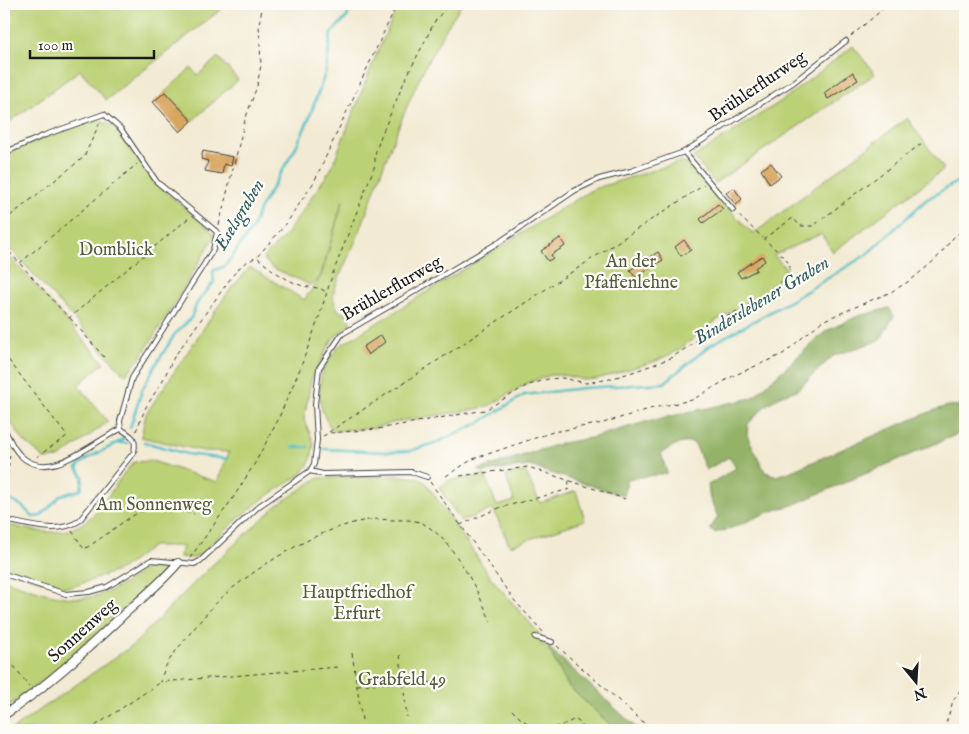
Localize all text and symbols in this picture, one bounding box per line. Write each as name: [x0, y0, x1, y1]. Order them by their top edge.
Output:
scale bar: [30, 28, 154, 60]
text: 100 m: [38, 36, 74, 55]
street label: Brühlerflurweg: [705, 46, 811, 128]
water label: Eselsgraben: [209, 175, 271, 256]
park label: Domblick: [79, 239, 154, 262]
street label: Brühlerflurweg: [338, 251, 447, 327]
park label: An der Pfaffenlehne: [584, 251, 678, 295]
water label: Binderslebener Graben: [690, 251, 834, 351]
park label: Am Sonnenweg: [95, 494, 212, 517]
park label: Hauptfriedhof Erfurt: [302, 582, 415, 626]
street label: Sonnenweg: [44, 594, 123, 668]
north arrow: [892, 656, 942, 706]
park label: Grabfeld 49: [358, 669, 446, 692]
text: N: [911, 683, 929, 704]

